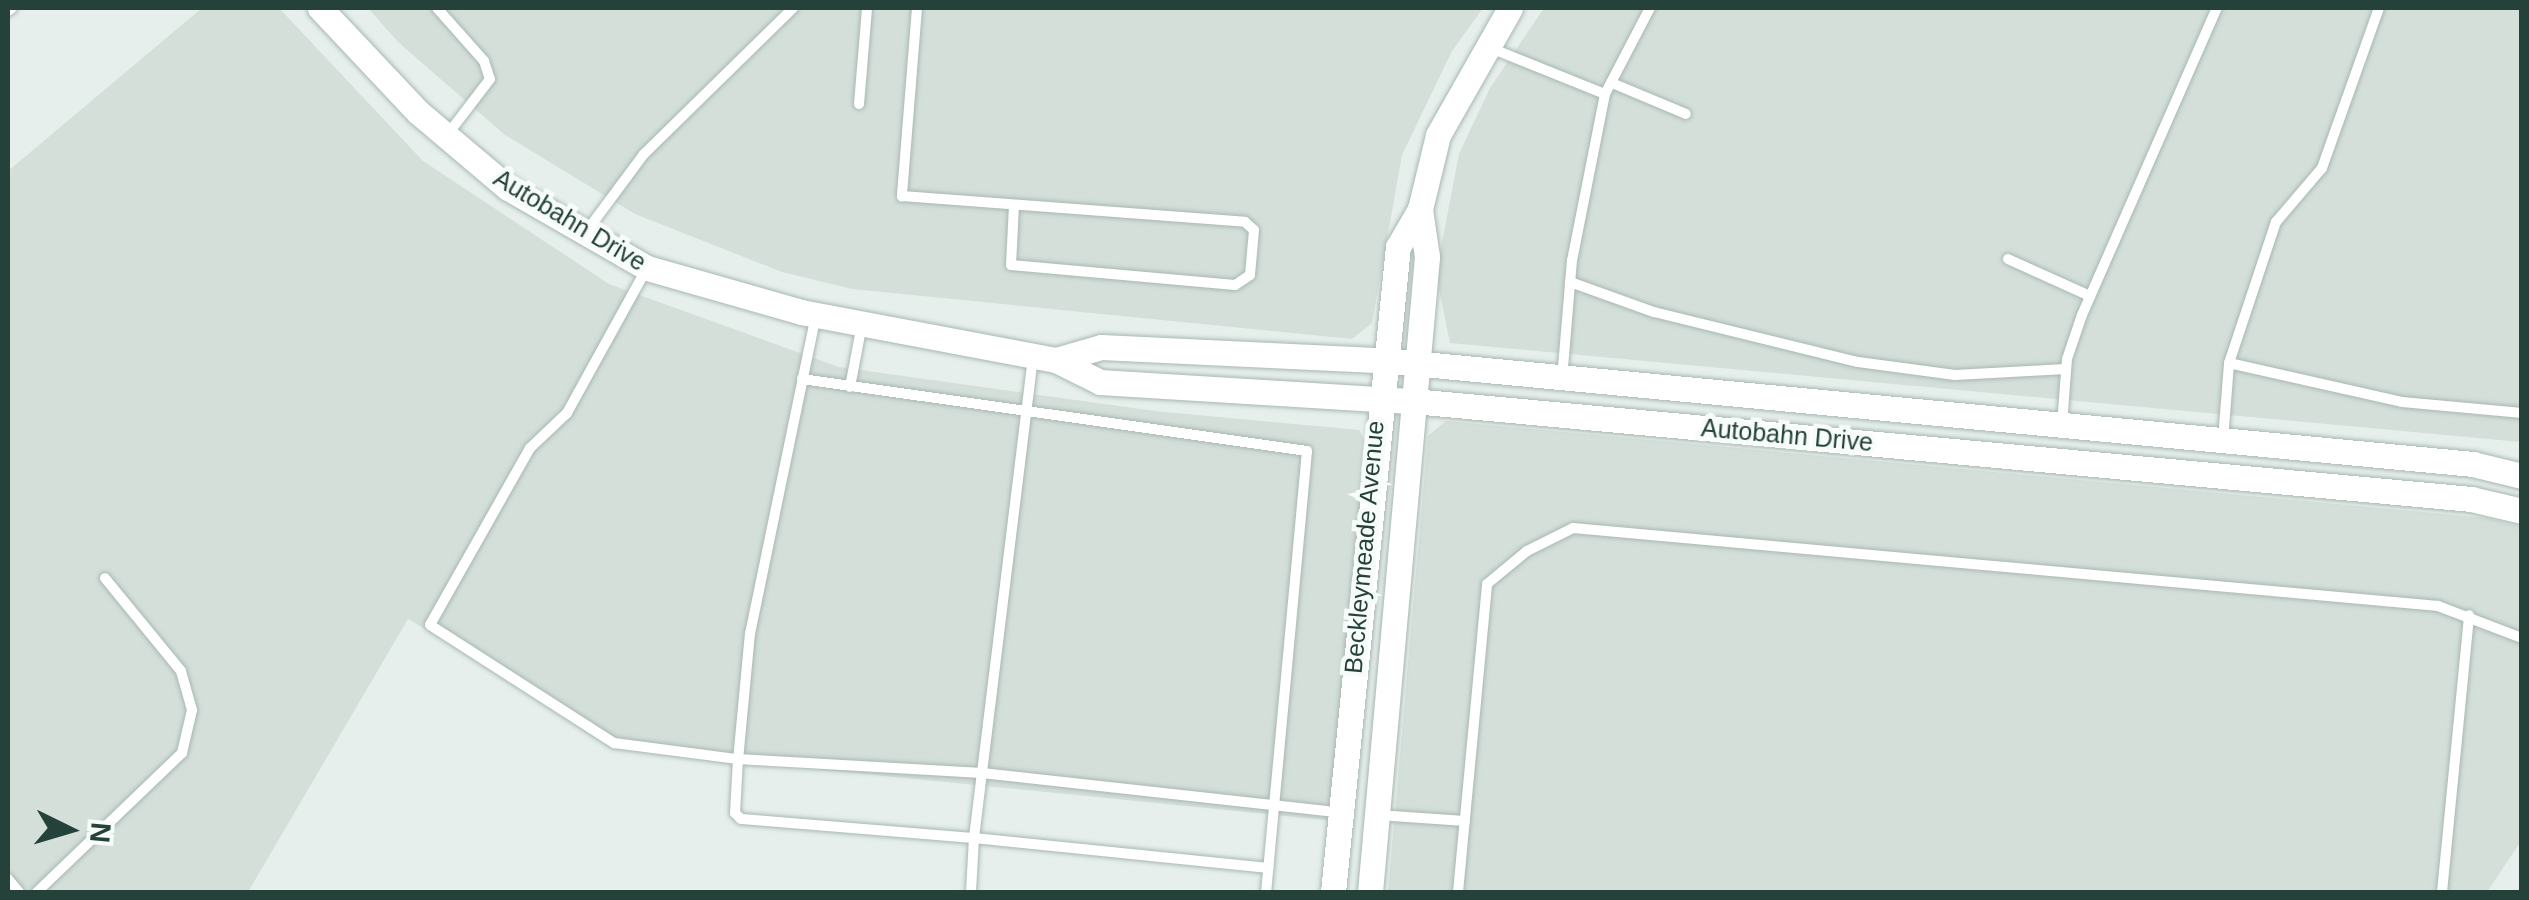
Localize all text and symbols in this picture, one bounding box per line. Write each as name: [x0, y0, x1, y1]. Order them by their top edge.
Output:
street label: Autobahn Drive: [488, 163, 652, 277]
street label: Autobahn Drive: [1700, 413, 1874, 457]
street label: Beckleymeade Avenue: [1338, 419, 1390, 675]
north arrow: [20, 780, 120, 880]
text: N: [84, 821, 117, 844]

